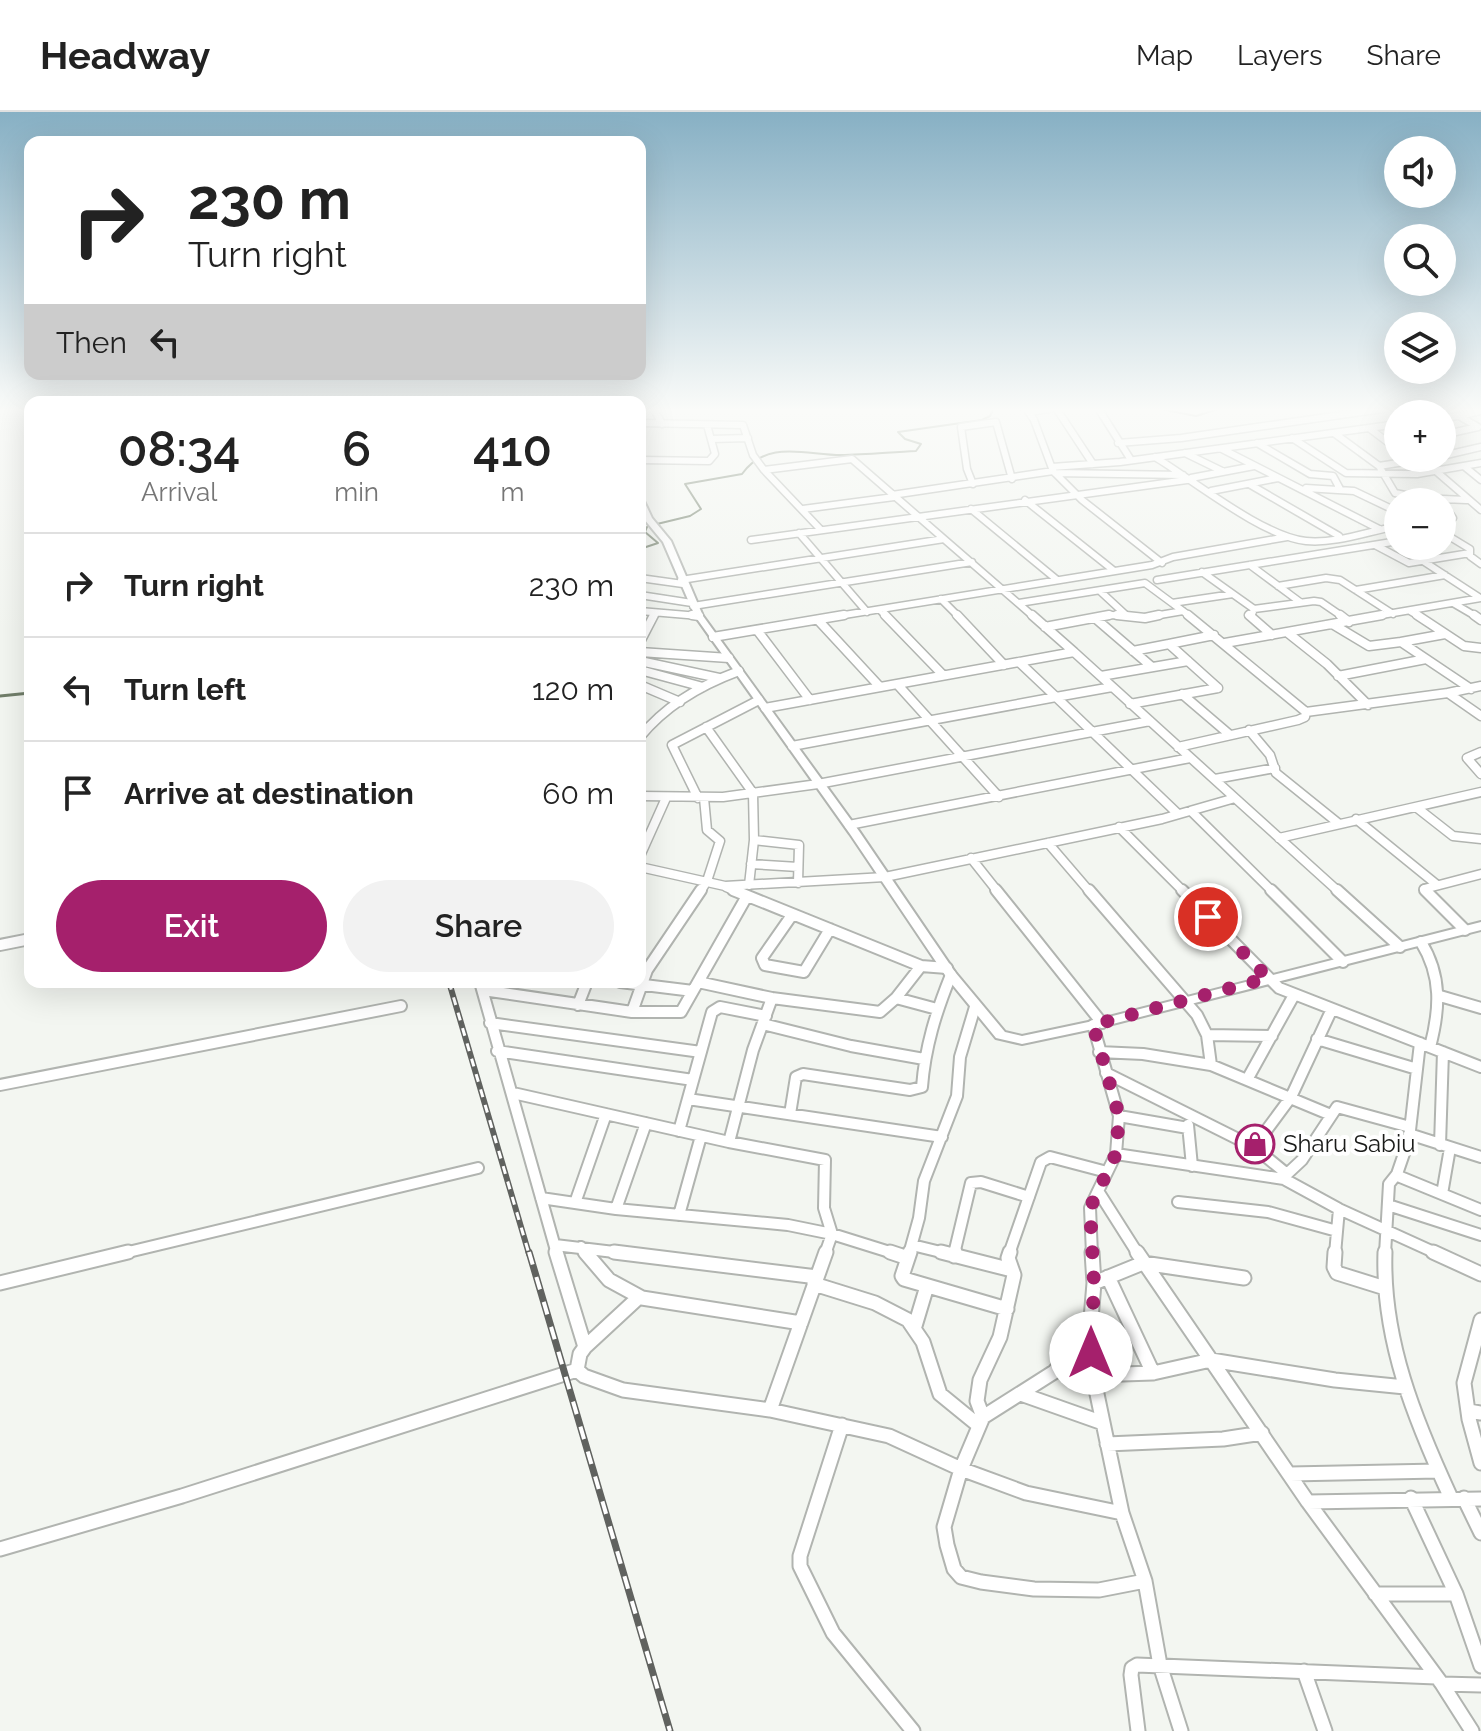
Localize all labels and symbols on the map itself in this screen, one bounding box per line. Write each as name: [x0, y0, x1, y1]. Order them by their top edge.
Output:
pin: [1174, 883, 1242, 951]
shop icon: Sharu Sabiu: [1234, 1123, 1276, 1165]
place label: Sharu Sabiu: [1283, 1129, 1415, 1158]
position arrow: [1049, 1311, 1133, 1395]

